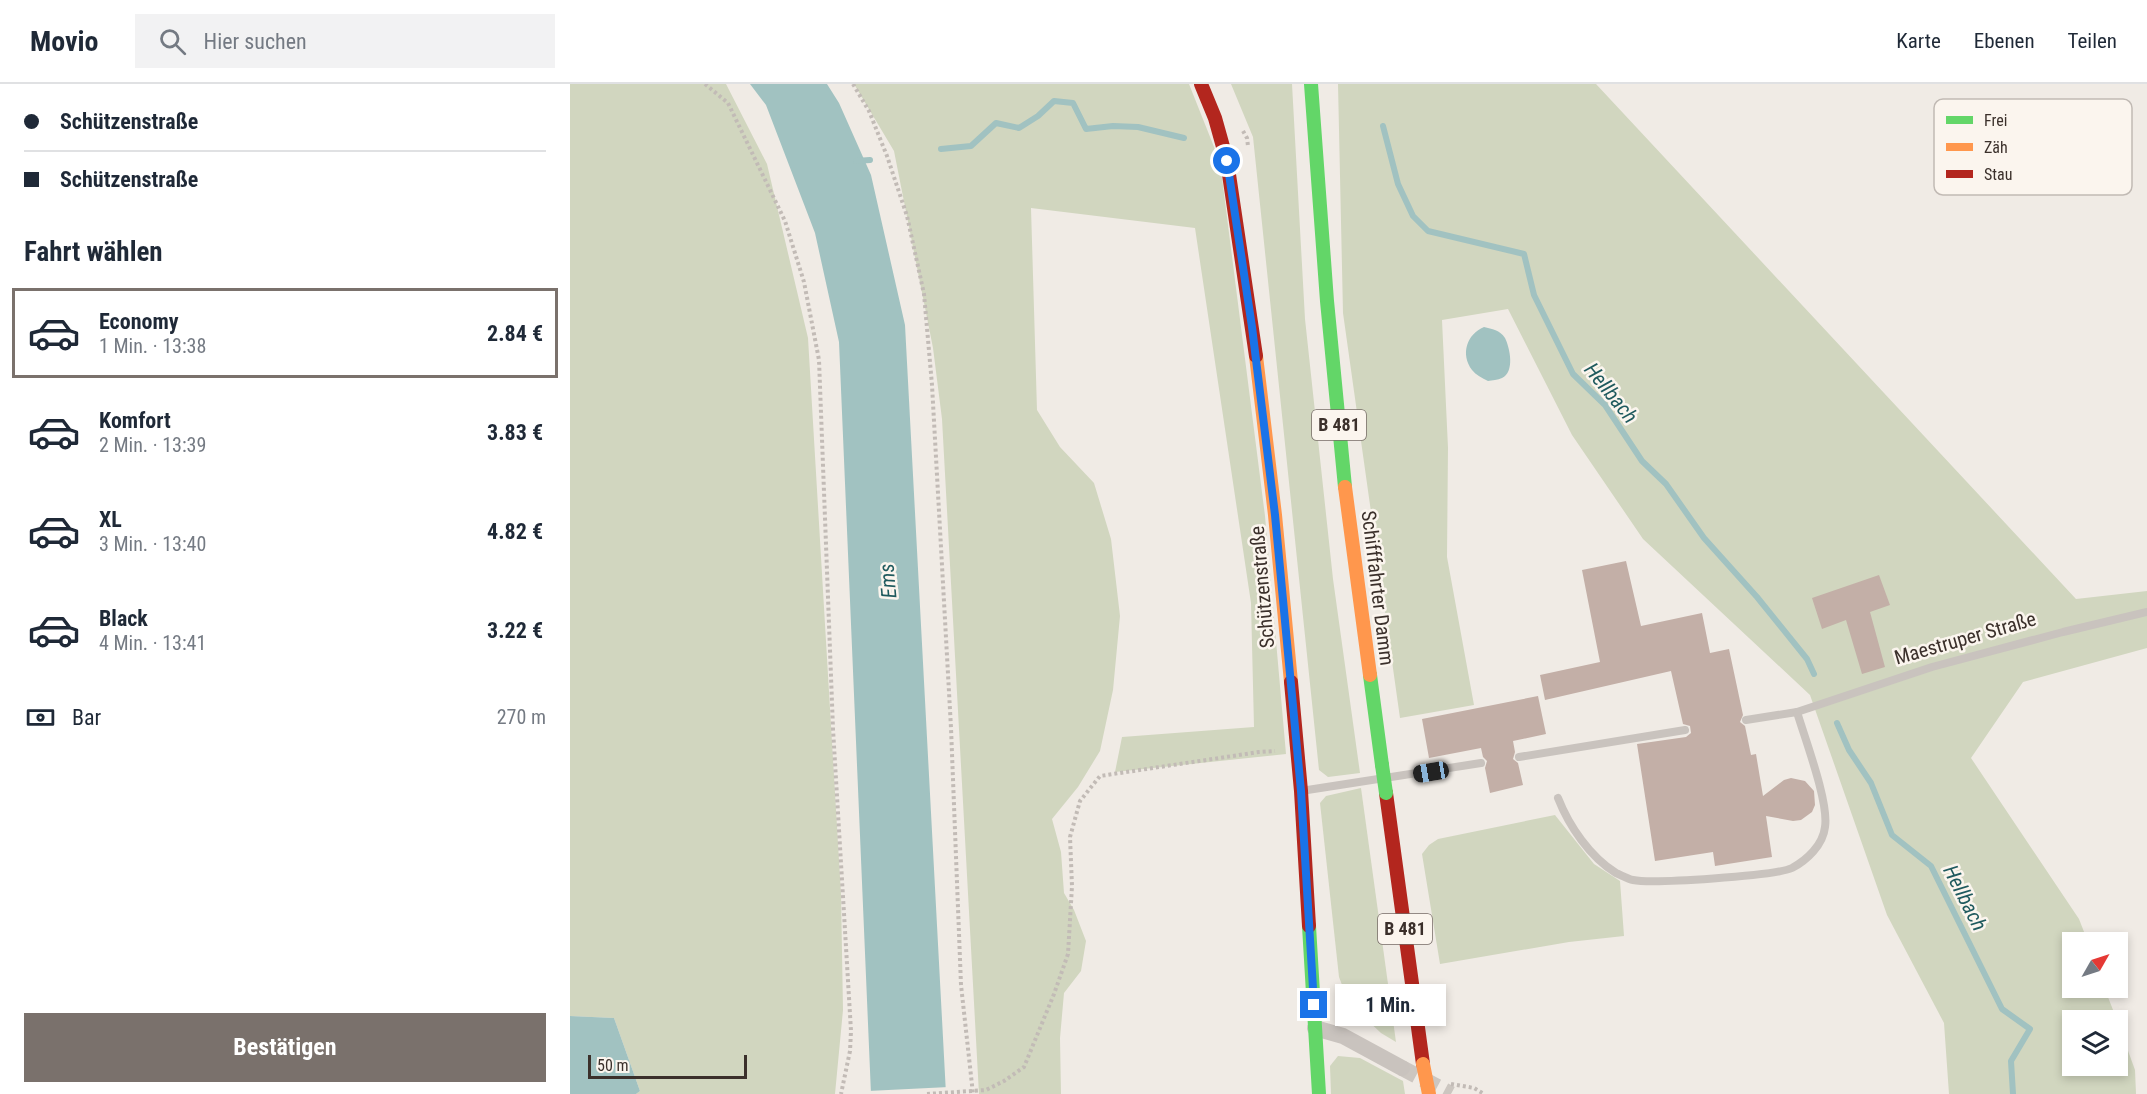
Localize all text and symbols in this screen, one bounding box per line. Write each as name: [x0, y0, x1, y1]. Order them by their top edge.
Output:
search box: [135, 14, 555, 68]
text: Movio: [30, 25, 99, 58]
icon: search: [156, 25, 189, 58]
text: Hier suchen: [204, 29, 307, 54]
text: Karte: [1896, 29, 1941, 53]
text: Ebenen: [1974, 29, 2035, 53]
text: Teilen: [2068, 29, 2117, 53]
legend: [1934, 99, 2132, 195]
text: Schützenstraße: [60, 109, 198, 134]
text: Frei: [1984, 111, 2007, 130]
text: Zäh: [1984, 138, 2008, 157]
route start: [1213, 147, 1240, 174]
text: Stau: [1984, 165, 2012, 184]
text: Schützenstraße: [60, 167, 198, 192]
text: Fahrt wählen: [24, 236, 163, 268]
icon: car: [27, 306, 81, 360]
text: Economy: [99, 309, 179, 334]
text: 2.84 €: [487, 321, 543, 346]
text: 1 Min. · 13:38: [99, 334, 206, 358]
water label: Hellbach: [1579, 358, 1643, 428]
icon: car: [27, 405, 81, 459]
text: Komfort: [99, 408, 171, 433]
road number: B 481: [1312, 410, 1366, 440]
text: 3.83 €: [487, 420, 543, 445]
text: 2 Min. · 13:39: [99, 433, 206, 457]
icon: car: [27, 504, 81, 558]
text: XL: [99, 507, 122, 532]
street label: Schifffahrter Damm: [1357, 509, 1399, 667]
text: 4.82 €: [487, 519, 543, 544]
street label: Schützenstraße: [1245, 525, 1279, 649]
text: 3 Min. · 13:40: [99, 532, 206, 556]
water label: Ems: [875, 563, 901, 599]
icon: car: [27, 603, 81, 657]
text: Black: [99, 606, 148, 631]
street label: Maestruper Straße: [1891, 606, 2039, 670]
text: 3.22 €: [487, 618, 543, 643]
text: 4 Min. · 13:41: [99, 631, 206, 655]
icon: cash: [24, 701, 57, 734]
text: Bar: [72, 705, 101, 730]
text: 270 m: [497, 705, 546, 729]
car: [1412, 760, 1450, 784]
water label: Hellbach: [1938, 861, 1992, 935]
road number: B 481: [1378, 914, 1432, 944]
north arrow: [2062, 932, 2128, 998]
map controls: [2062, 932, 2128, 1076]
callout: 1 Min.: [1335, 984, 1446, 1026]
route end: [1300, 991, 1327, 1018]
text: 1 Min.: [1365, 993, 1416, 1017]
button: layers: [2062, 1010, 2128, 1076]
button: Bestätigen: [24, 1013, 546, 1082]
scale bar: [588, 1052, 747, 1080]
text: 50 m: [597, 1056, 629, 1075]

